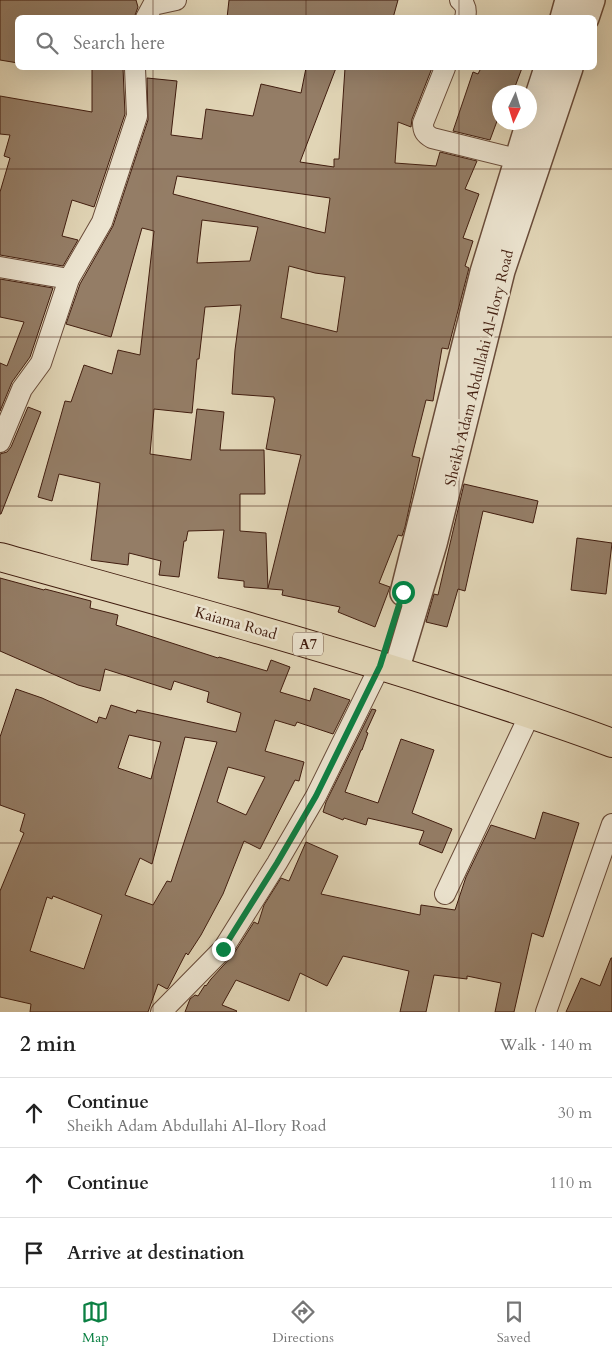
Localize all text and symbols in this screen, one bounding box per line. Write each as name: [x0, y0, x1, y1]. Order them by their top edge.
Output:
search box: [15, 15, 597, 70]
icon: search: [33, 29, 61, 57]
text: Search here: [73, 30, 165, 56]
north arrow: [492, 85, 537, 130]
street label: Sheikh Adam Abdullahi Al-Ilory Road: [440, 248, 518, 488]
route start: [392, 581, 415, 604]
street label: Kaiama Road: [193, 602, 279, 644]
road number: A7: [293, 633, 323, 656]
route end: [212, 938, 235, 961]
text: 2 min: [20, 1030, 76, 1059]
text: Walk · 140 m: [500, 1034, 592, 1056]
text: Continue: [67, 1089, 149, 1115]
icon: ahead: [20, 1099, 48, 1127]
text: 30 m: [558, 1102, 592, 1124]
text: Sheikh Adam Abdullahi Al-Ilory Road: [67, 1115, 326, 1137]
icon: ahead: [20, 1169, 48, 1197]
text: Continue: [67, 1170, 149, 1196]
text: 110 m: [550, 1172, 592, 1194]
icon: arrive: [20, 1239, 48, 1267]
text: Arrive at destination: [67, 1240, 244, 1266]
tab: Map: [81, 1298, 109, 1347]
tab: Directions: [272, 1298, 334, 1347]
tab: Saved: [497, 1298, 531, 1347]

